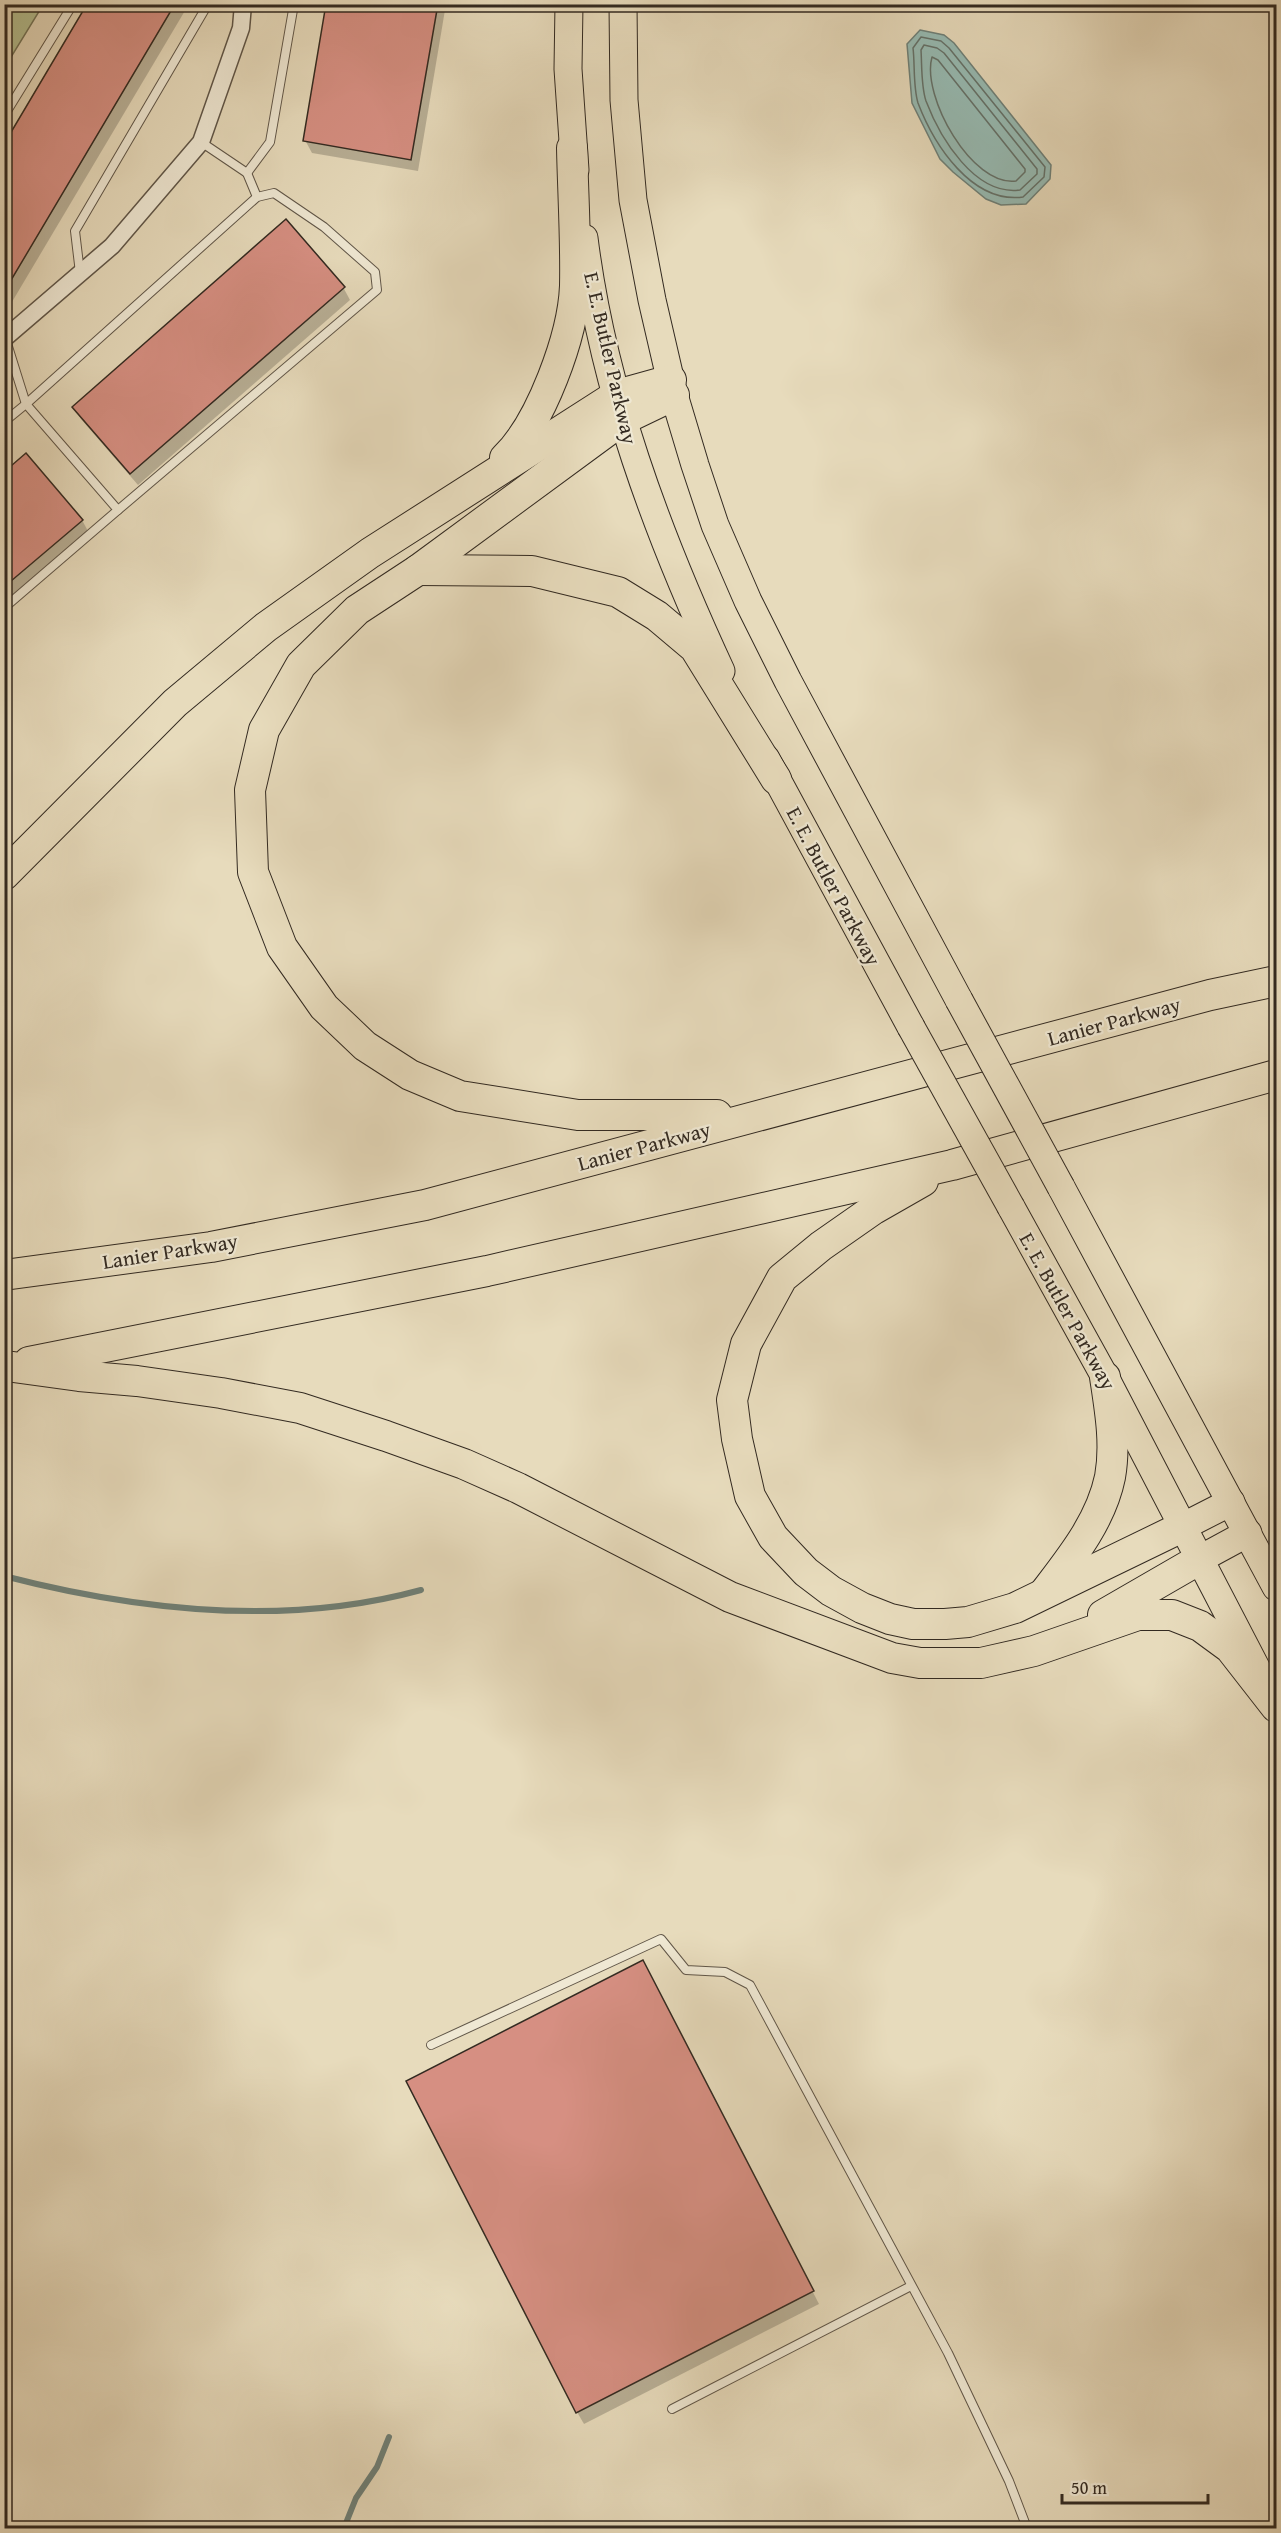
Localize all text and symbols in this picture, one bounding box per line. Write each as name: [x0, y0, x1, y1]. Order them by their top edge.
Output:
street label: E. E. Butler Parkway: [576, 269, 646, 448]
street label: E. E. Butler Parkway: [779, 801, 889, 971]
street label: Lanier Parkway: [1044, 988, 1184, 1054]
street label: Lanier Parkway: [574, 1113, 714, 1179]
street label: Lanier Parkway: [100, 1225, 240, 1277]
street label: E. E. Butler Parkway: [1012, 1227, 1124, 1396]
scale bar: [1062, 2467, 1208, 2505]
text: 50 m: [1071, 2474, 1107, 2501]

